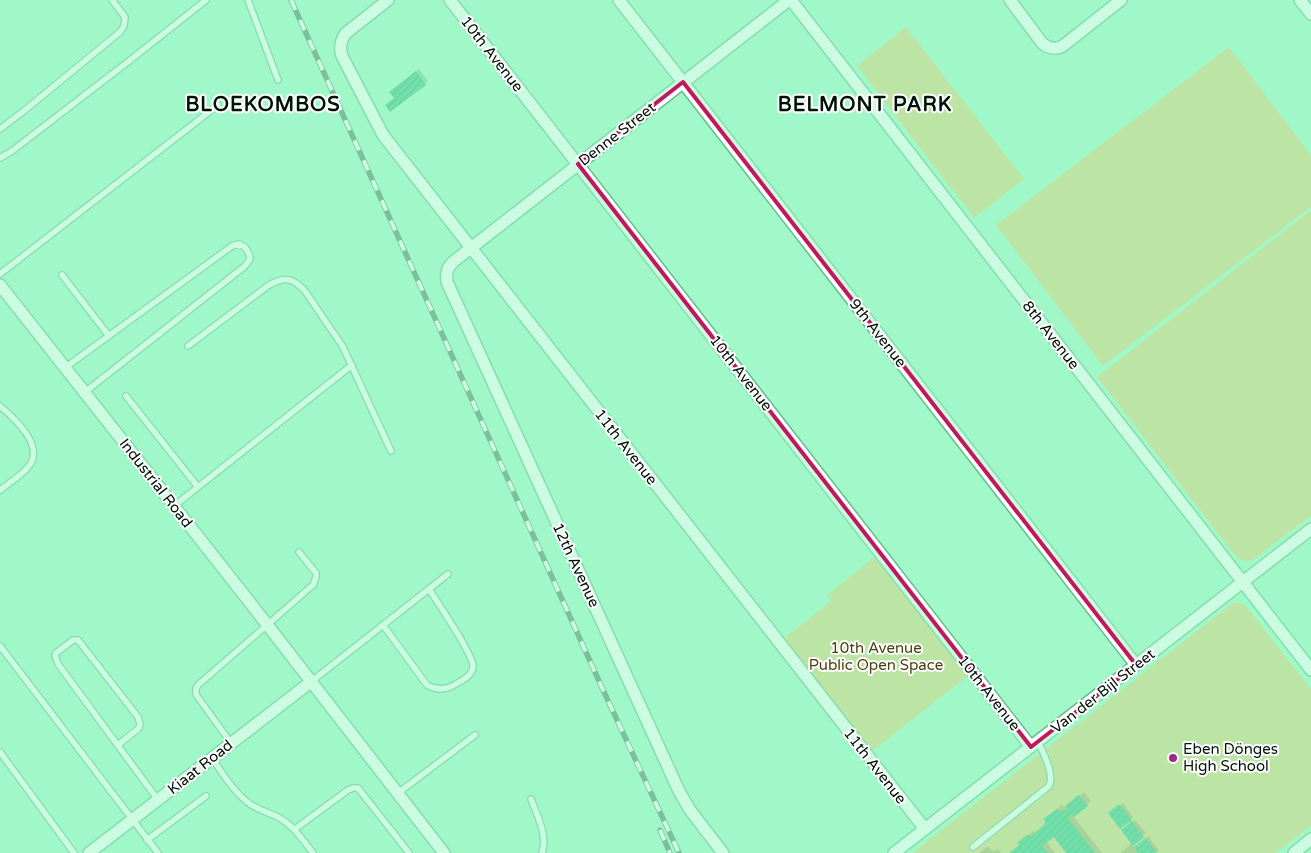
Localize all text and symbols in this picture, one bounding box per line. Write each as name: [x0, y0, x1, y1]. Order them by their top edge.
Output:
street label: 10th Avenue: [457, 12, 527, 96]
district label: BLOEKOMBOS: [185, 93, 341, 117]
district label: BELMONT PARK: [778, 93, 952, 117]
street label: Denne Street: [575, 98, 659, 170]
street label: 9th Avenue: [846, 295, 910, 371]
street label: 8th Avenue: [1019, 297, 1083, 373]
street label: 10th Avenue: [706, 331, 776, 415]
street label: 11th Avenue: [591, 405, 661, 489]
street label: Industrial Road: [116, 435, 196, 531]
street label: 12th Avenue: [549, 520, 603, 610]
park label: 10th Avenue Public Open Space: [809, 639, 943, 674]
street label: Van der Bijl Street: [1047, 645, 1159, 737]
street label: 10th Avenue: [954, 651, 1024, 735]
street label: 11th Avenue: [840, 724, 910, 808]
street label: Kiaat Road: [164, 736, 236, 798]
place label: Eben Dönges High School: [1183, 740, 1278, 775]
marker: Eben Dönges High School: [1167, 752, 1179, 764]

